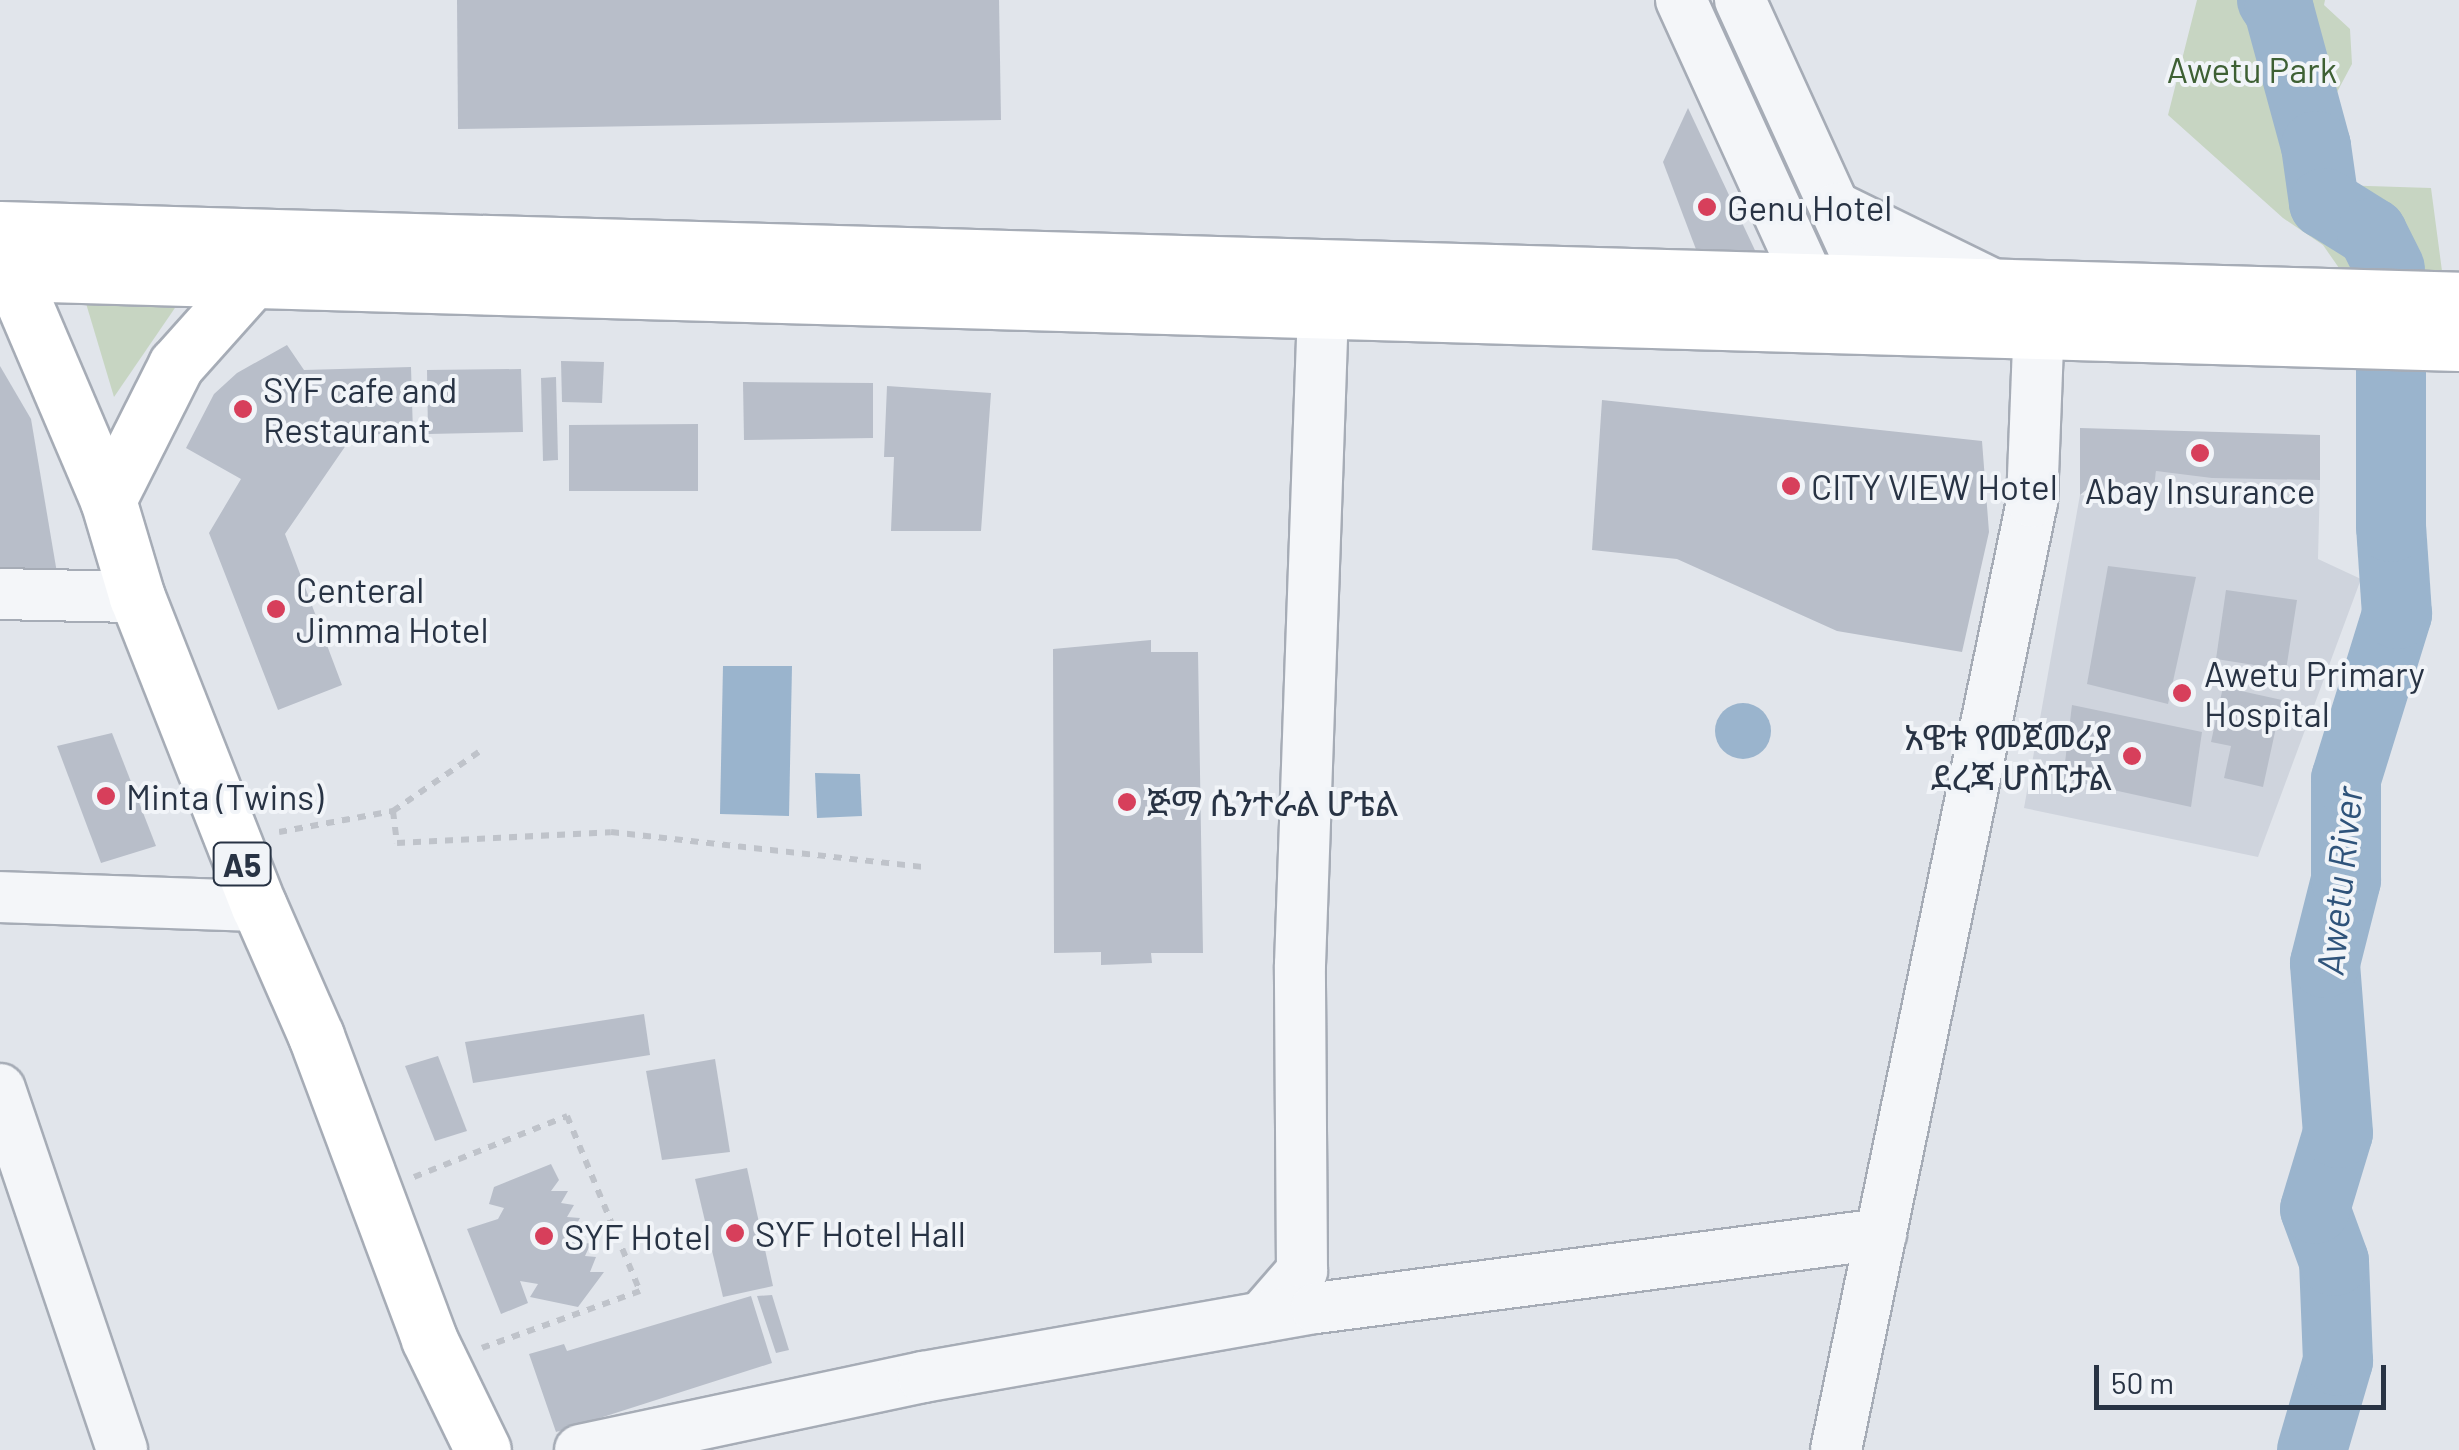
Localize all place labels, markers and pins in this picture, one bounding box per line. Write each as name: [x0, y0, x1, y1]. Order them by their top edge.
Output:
place label: Genu Hotel: [1727, 186, 1892, 228]
marker: Genu Hotel: [1696, 196, 1718, 218]
place label: SYF cafe and Restaurant: [263, 368, 457, 450]
marker: SYF cafe and Restaurant: [232, 398, 254, 420]
marker: Abay Insurance: [2189, 442, 2211, 464]
place label: CITY VIEW Hotel: [1811, 465, 2058, 507]
place label: Abay Insurance: [2085, 469, 2315, 511]
marker: CITY VIEW Hotel: [1780, 475, 1802, 497]
place label: Centeral Jimma Hotel: [296, 568, 489, 650]
marker: Centeral Jimma Hotel: [265, 598, 287, 620]
place label: Awetu Primary Hospital: [2204, 652, 2425, 734]
marker: Awetu Primary Hospital: [2169, 680, 2195, 706]
place label: አዌቱ የመጀመሪያ ደረጃ ሆስፒታል: [1904, 715, 2112, 797]
marker: አዌቱ የመጀመሪያ ደረጃ ሆስፒታል: [2121, 745, 2143, 767]
place label: Minta (Twins): [126, 775, 323, 817]
place label: ጅማ ሴንተራል ሆቴል: [1147, 781, 1399, 823]
marker: Minta (Twins): [95, 785, 117, 807]
marker: ጅማ ሴንተራል ሆቴል: [1116, 791, 1138, 813]
place label: SYF Hotel Hall: [755, 1212, 966, 1254]
place label: SYF Hotel: [564, 1215, 711, 1257]
marker: SYF Hotel Hall: [724, 1222, 746, 1244]
marker: SYF Hotel: [533, 1225, 555, 1247]

